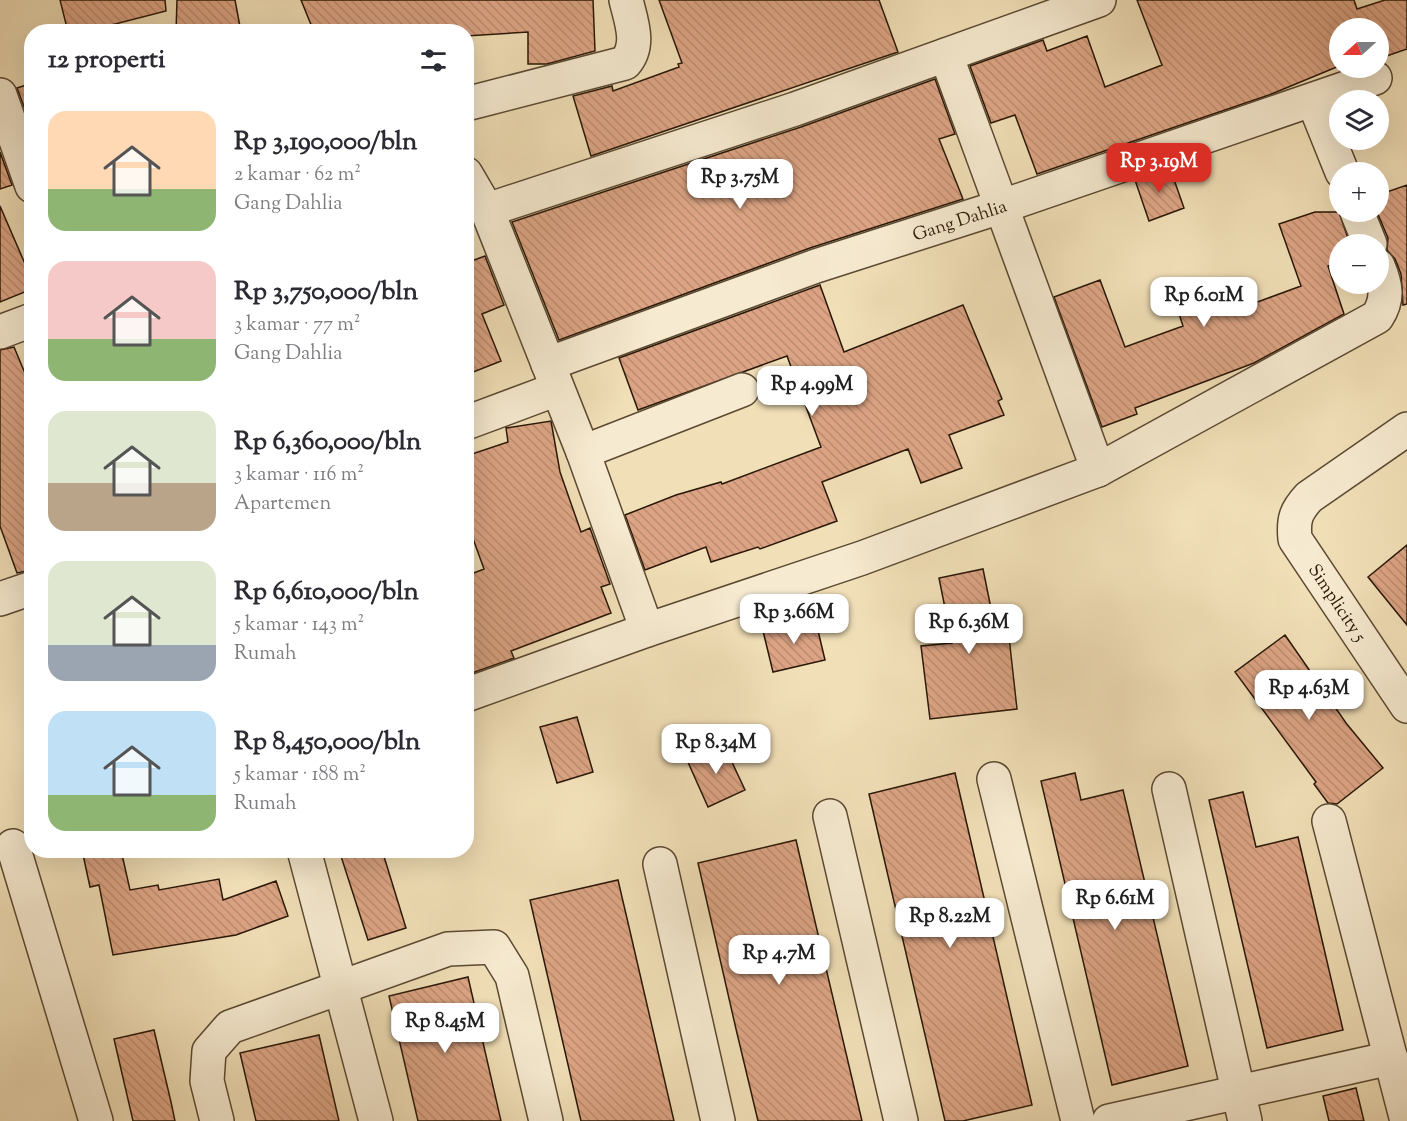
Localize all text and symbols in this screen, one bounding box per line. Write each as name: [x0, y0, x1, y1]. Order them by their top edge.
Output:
north arrow: [1329, 18, 1389, 78]
map controls: [1329, 18, 1389, 294]
text: 12 properti: [48, 42, 165, 79]
icon: filters: [417, 44, 450, 77]
button: layers: [1329, 90, 1389, 150]
text: Rp 3,190,000/bln: [234, 124, 417, 161]
icon: home: [96, 135, 168, 207]
pin: Rp 3.19M: [1097, 143, 1221, 194]
text: Rp 3.19M: [1120, 148, 1198, 177]
pin: Rp 3.75M: [678, 159, 802, 210]
text: 2 kamar · 62 m²: [234, 161, 361, 190]
button: +: [1329, 162, 1389, 222]
text: Rp 3.75M: [701, 164, 779, 193]
text: Gang Dahlia: [234, 190, 343, 219]
street label: Gang Dahlia: [910, 195, 1011, 249]
button: −: [1329, 234, 1389, 294]
text: Rp 3,750,000/bln: [234, 274, 418, 311]
pin: Rp 6.01M: [1142, 277, 1266, 328]
text: Rp 6.01M: [1164, 282, 1244, 311]
icon: home: [96, 285, 168, 357]
text: 3 kamar · 77 m²: [234, 311, 361, 340]
text: Gang Dahlia: [234, 340, 343, 369]
pin: Rp 4.99M: [750, 366, 874, 417]
text: Rp 4.99M: [771, 371, 853, 400]
text: Rp 6,360,000/bln: [234, 424, 421, 461]
icon: home: [96, 435, 168, 507]
text: 3 kamar · 116 m²: [234, 461, 364, 490]
text: Apartemen: [234, 490, 331, 519]
street label: Simplicity 5: [1300, 560, 1371, 648]
text: Rp 6,610,000/bln: [234, 574, 419, 611]
icon: home: [96, 585, 168, 657]
pin: Rp 3.66M: [732, 594, 856, 645]
text: Rp 3.66M: [754, 599, 834, 628]
pin: Rp 6.36M: [907, 604, 1031, 655]
text: Rp 6.36M: [929, 609, 1009, 638]
text: 5 kamar · 143 m²: [234, 611, 364, 640]
text: Rumah: [234, 640, 297, 669]
pin: Rp 4.63M: [1247, 670, 1371, 721]
text: Rp 4.63M: [1269, 675, 1349, 704]
text: Rp 8,450,000/bln: [234, 724, 420, 761]
pin: Rp 8.34M: [654, 724, 778, 775]
text: Rp 8.34M: [676, 729, 756, 758]
icon: home: [96, 735, 168, 807]
text: 5 kamar · 188 m²: [234, 761, 366, 790]
text: Rumah: [234, 790, 297, 819]
pin: Rp 6.61M: [1053, 880, 1177, 931]
text: Rp 6.61M: [1076, 885, 1154, 914]
pin: Rp 8.22M: [888, 898, 1012, 949]
text: Rp 8.22M: [909, 903, 991, 932]
pin: Rp 4.7M: [724, 935, 834, 986]
text: Rp 4.7M: [743, 940, 815, 969]
pin: Rp 8.45M: [383, 1003, 507, 1054]
text: Rp 8.45M: [405, 1008, 485, 1037]

